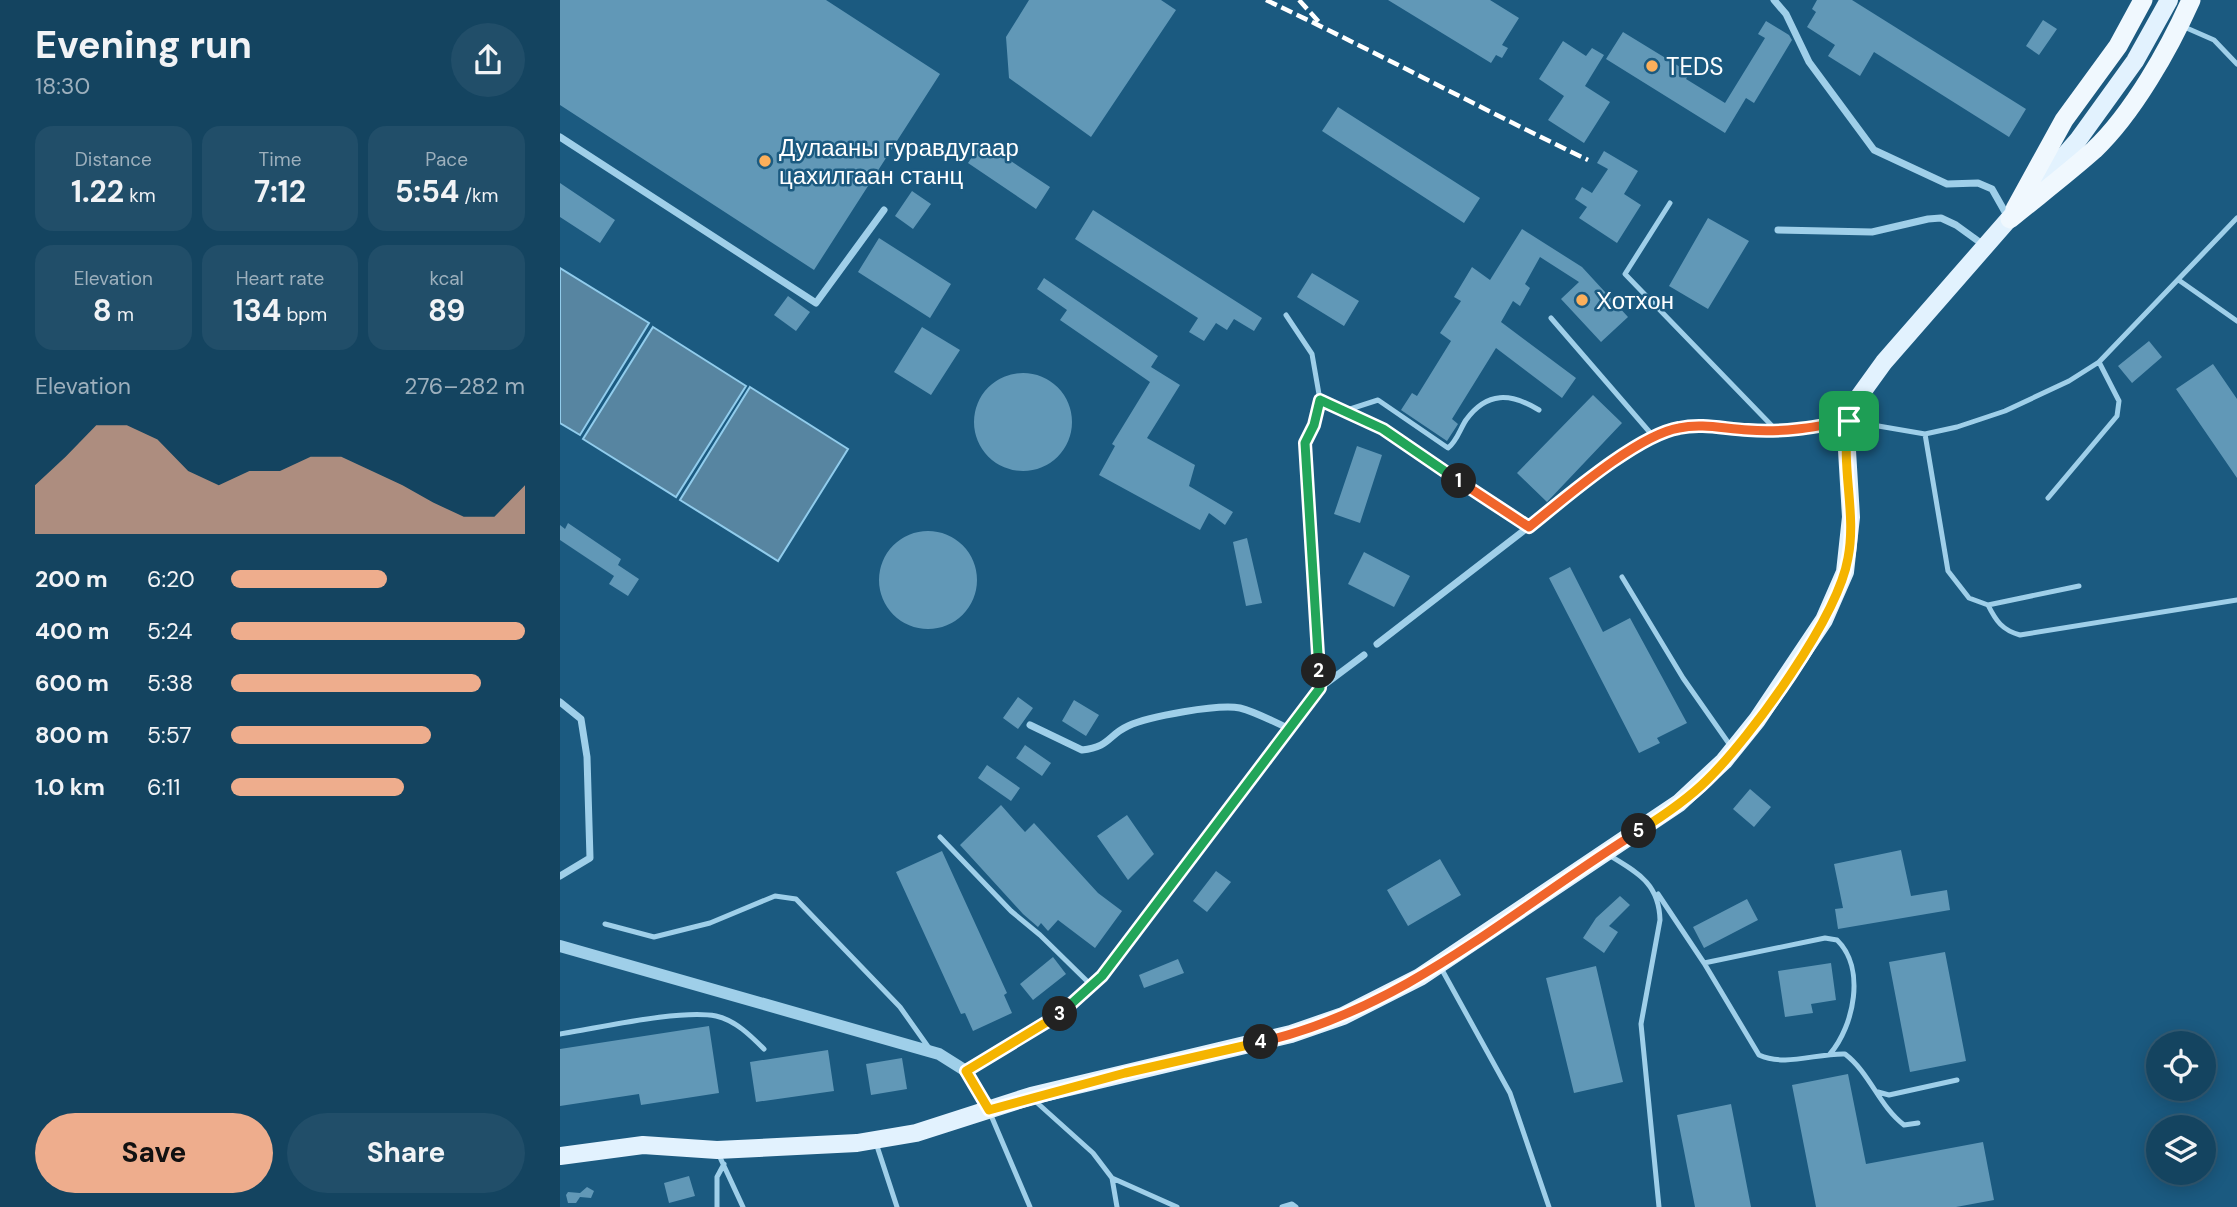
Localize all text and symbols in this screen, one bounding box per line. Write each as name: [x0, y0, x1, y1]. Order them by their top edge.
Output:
text: Evening run: [35, 20, 252, 70]
button: share: [451, 23, 525, 97]
place label: TEDS: [1666, 51, 1723, 82]
marker: TEDS: [1644, 58, 1660, 74]
text: 18:30: [35, 71, 90, 101]
place label: Дулааны гуравдугаар цахилгаан станц: [779, 132, 1019, 191]
text: Distance: [75, 147, 152, 172]
text: Time: [259, 147, 301, 172]
text: Pace: [425, 147, 468, 172]
marker: Дулааны гуравдугаар цахилгаан станц: [757, 153, 773, 169]
text: 1.22: [71, 172, 124, 211]
text: 7:12: [254, 172, 306, 211]
text: 5:54: [395, 172, 459, 211]
text: km: [124, 183, 156, 208]
text: /km: [459, 183, 498, 208]
text: Elevation: [74, 266, 153, 291]
text: Heart rate: [236, 266, 324, 291]
text: kcal: [429, 266, 464, 291]
place label: Хотхон: [1596, 285, 1674, 316]
text: 8: [93, 291, 112, 330]
text: 134: [233, 291, 281, 330]
text: 89: [428, 291, 465, 330]
marker: Хотхон: [1574, 292, 1590, 308]
text: m: [112, 302, 134, 327]
text: bpm: [281, 302, 327, 327]
text: Elevation: [35, 371, 131, 401]
text: 276–282 m: [404, 371, 525, 401]
pin: [1819, 391, 1879, 451]
icon: arrive: [1830, 402, 1868, 440]
pin: 1: [1441, 463, 1476, 498]
text: 1: [1455, 468, 1462, 493]
text: 200 m: [35, 564, 108, 594]
text: 6:20: [147, 564, 195, 594]
text: 400 m: [35, 616, 109, 646]
text: 5:24: [147, 616, 193, 646]
pin: 2: [1302, 654, 1336, 688]
text: 2: [1313, 658, 1324, 683]
text: 600 m: [35, 668, 109, 698]
text: 5:38: [147, 668, 193, 698]
text: 800 m: [35, 720, 109, 750]
text: 5:57: [147, 720, 192, 750]
text: 1.0 km: [35, 772, 105, 802]
text: 6:11: [147, 772, 180, 802]
pin: 5: [1622, 814, 1656, 848]
text: 5: [1633, 818, 1644, 843]
pin: 3: [1042, 996, 1078, 1032]
text: 3: [1054, 1001, 1065, 1026]
pin: 4: [1244, 1024, 1278, 1060]
text: 4: [1254, 1029, 1267, 1054]
map controls: [2146, 1031, 2216, 1185]
button: locate: [2146, 1031, 2216, 1101]
button: Save: [35, 1113, 273, 1193]
button: Share: [287, 1113, 525, 1193]
button: layers: [2146, 1115, 2216, 1185]

